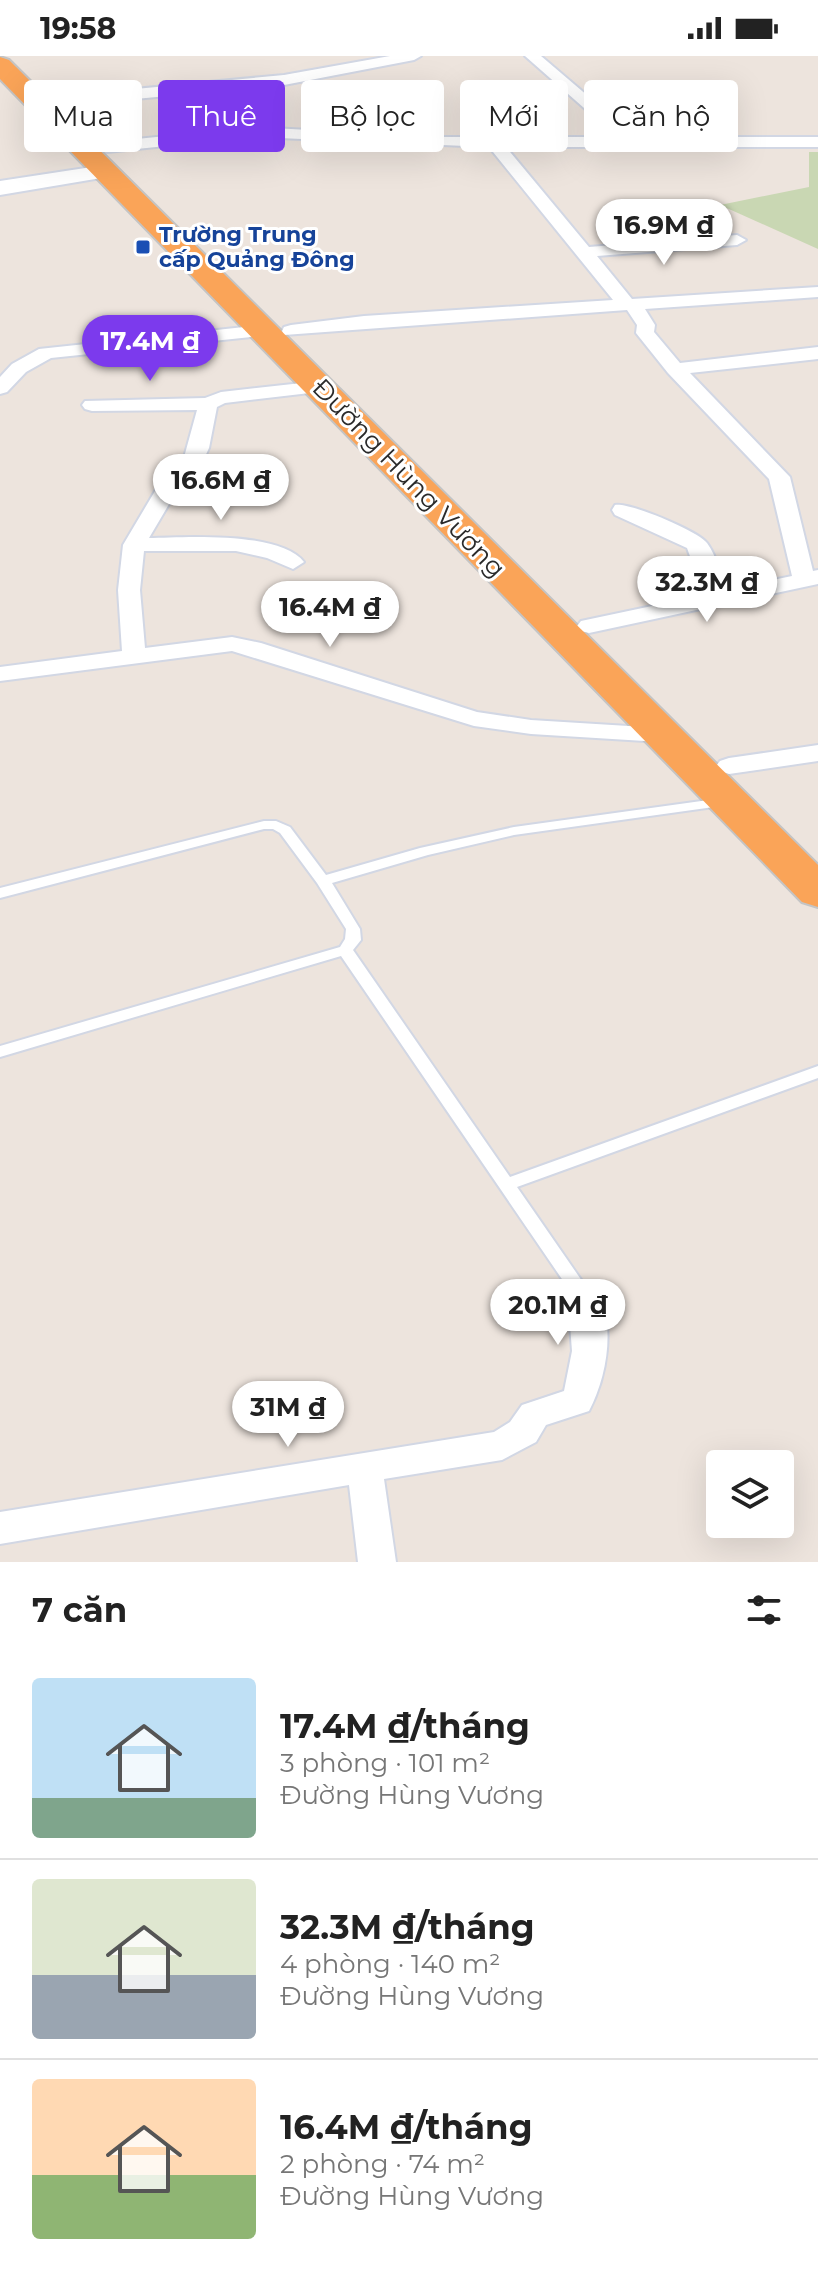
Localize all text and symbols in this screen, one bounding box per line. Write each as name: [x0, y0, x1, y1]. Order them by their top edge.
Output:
text: 19:58: [40, 10, 116, 47]
chip: Mua: [24, 80, 142, 152]
chip: Thuê: [158, 80, 285, 152]
chip: Bộ lọc: [301, 80, 444, 152]
chip: Mới: [460, 80, 568, 152]
chip: Căn hộ: [584, 80, 738, 152]
pin: 16.9M ₫: [590, 199, 738, 267]
text: 16.9M ₫: [614, 209, 714, 241]
place label: Trường Trung cấp Quảng Đông: [159, 221, 355, 273]
marker: Trường Trung cấp Quảng Đông: [134, 238, 152, 256]
pin: 17.4M ₫: [76, 315, 224, 383]
text: 17.4M ₫: [100, 325, 200, 357]
street label: Đường Hùng Vương: [306, 372, 512, 584]
pin: 16.6M ₫: [147, 454, 295, 522]
text: 16.6M ₫: [171, 464, 271, 496]
pin: 32.3M ₫: [633, 556, 781, 624]
text: 32.3M ₫: [655, 566, 759, 598]
pin: 16.4M ₫: [256, 581, 404, 649]
text: 16.4M ₫: [279, 591, 381, 623]
pin: 20.1M ₫: [484, 1279, 632, 1347]
text: 20.1M ₫: [508, 1289, 608, 1321]
pin: 31M ₫: [232, 1381, 344, 1449]
text: 31M ₫: [250, 1391, 326, 1423]
map controls: [706, 1450, 794, 1538]
button: layers: [706, 1450, 794, 1538]
icon: filters: [742, 1588, 786, 1632]
text: 7 căn: [32, 1589, 127, 1631]
text: 17.4M ₫/tháng: [280, 1705, 530, 1747]
icon: home: [96, 1710, 192, 1806]
text: 3 phòng · 101 m²: [280, 1747, 490, 1779]
text: Đường Hùng Vương: [280, 1779, 544, 1811]
text: 32.3M ₫/tháng: [280, 1906, 535, 1948]
icon: home: [96, 1911, 192, 2007]
text: 4 phòng · 140 m²: [280, 1948, 500, 1980]
text: Đường Hùng Vương: [280, 1980, 544, 2012]
text: 16.4M ₫/tháng: [280, 2106, 533, 2148]
icon: home: [96, 2111, 192, 2207]
text: 2 phòng · 74 m²: [280, 2148, 485, 2180]
text: Đường Hùng Vương: [280, 2180, 544, 2212]

